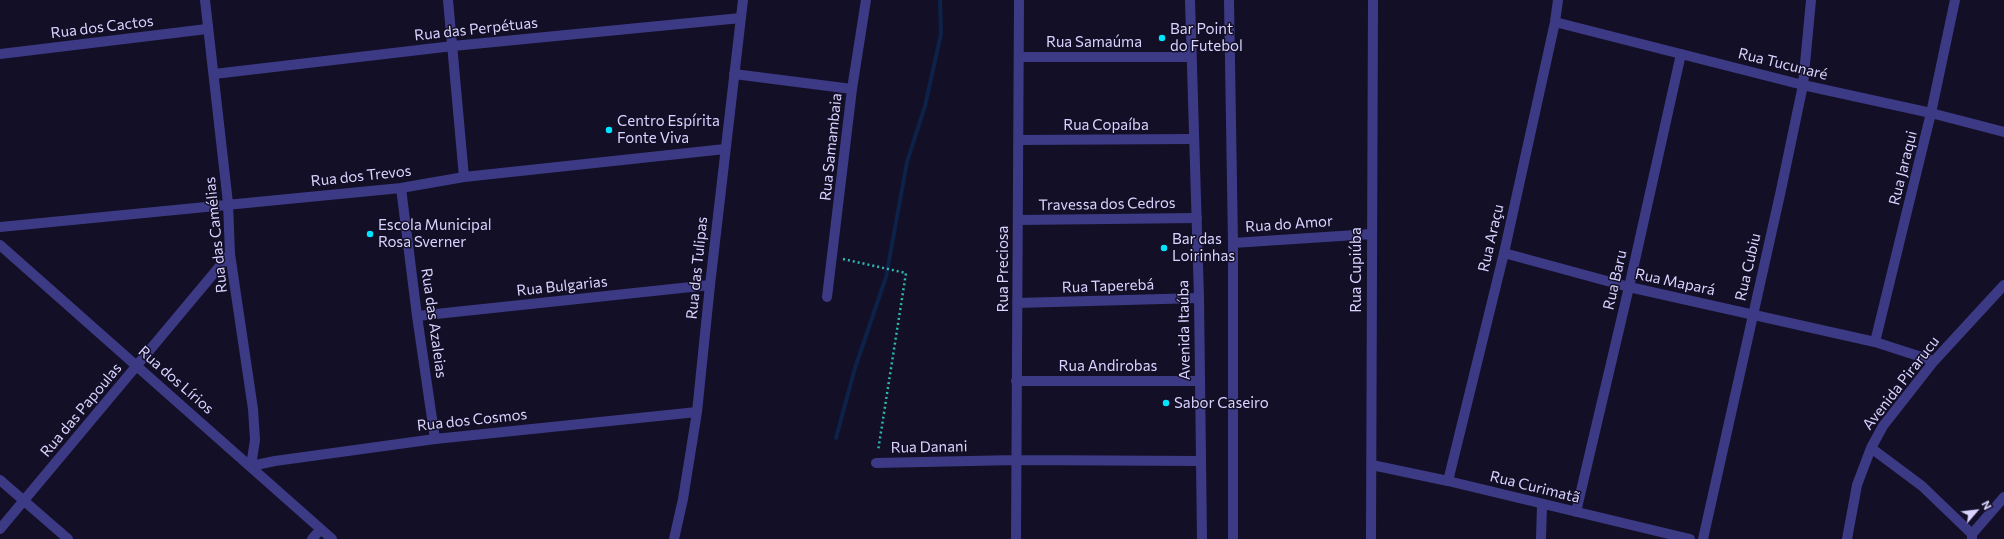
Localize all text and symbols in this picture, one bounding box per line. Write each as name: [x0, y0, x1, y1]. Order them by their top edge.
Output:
street label: Rua dos Cactos: [50, 12, 154, 42]
street label: Rua das Perpétuas: [413, 14, 539, 44]
place label: Bar Point do Futebol: [1170, 20, 1243, 55]
street label: Rua Samaúma: [1046, 33, 1142, 51]
marker: Bar Point do Futebol: [1157, 33, 1167, 43]
street label: Rua Tucunaré: [1736, 44, 1830, 84]
street label: Rua Samambaia: [816, 92, 846, 202]
place label: Centro Espírita Fonte Viva: [617, 112, 720, 147]
street label: Rua Copaíba: [1063, 116, 1149, 134]
marker: Centro Espírita Fonte Viva: [604, 125, 614, 135]
street label: Rua Jaraqui: [1885, 129, 1921, 207]
street label: Rua dos Trevos: [310, 162, 412, 190]
street label: Rua das Camélias: [201, 176, 231, 294]
street label: Travessa dos Cedros: [1038, 194, 1176, 214]
street label: Rua Araçu: [1474, 202, 1508, 274]
street label: Rua do Amor: [1245, 212, 1333, 236]
place label: Escola Municipal Rosa Sverner: [378, 216, 492, 251]
street label: Rua das Tulipas: [683, 216, 711, 320]
street label: Rua Preciosa: [994, 226, 1012, 312]
street label: Rua Cupiúba: [1347, 227, 1365, 313]
marker: Escola Municipal Rosa Sverner: [365, 229, 375, 239]
place label: Bar das Loirinhas: [1172, 230, 1235, 265]
street label: Rua Cubiu: [1731, 231, 1765, 303]
marker: Bar das Loirinhas: [1159, 243, 1169, 253]
street label: Rua Baru: [1599, 248, 1631, 312]
street label: Rua Mapará: [1633, 265, 1717, 299]
street label: Rua das Azaleias: [417, 267, 451, 379]
street label: Rua Bulgarias: [516, 272, 608, 300]
street label: Rua Taperebá: [1062, 275, 1154, 297]
street label: Avenida Itaúba: [1174, 280, 1194, 380]
street label: Avenida Pirarucu: [1859, 333, 1943, 433]
street label: Rua dos Lírios: [135, 342, 217, 418]
street label: Rua Andirobas: [1059, 357, 1157, 375]
street label: Rua das Papoulas: [36, 359, 126, 461]
place label: Sabor Caseiro: [1174, 394, 1269, 412]
marker: Sabor Caseiro: [1161, 398, 1171, 408]
street label: Rua dos Cosmos: [416, 405, 528, 435]
street label: Rua Danani: [890, 437, 968, 457]
street label: Rua Curimatã: [1488, 467, 1582, 507]
north arrow: [1956, 491, 1996, 531]
text: N: [1979, 498, 1995, 512]

